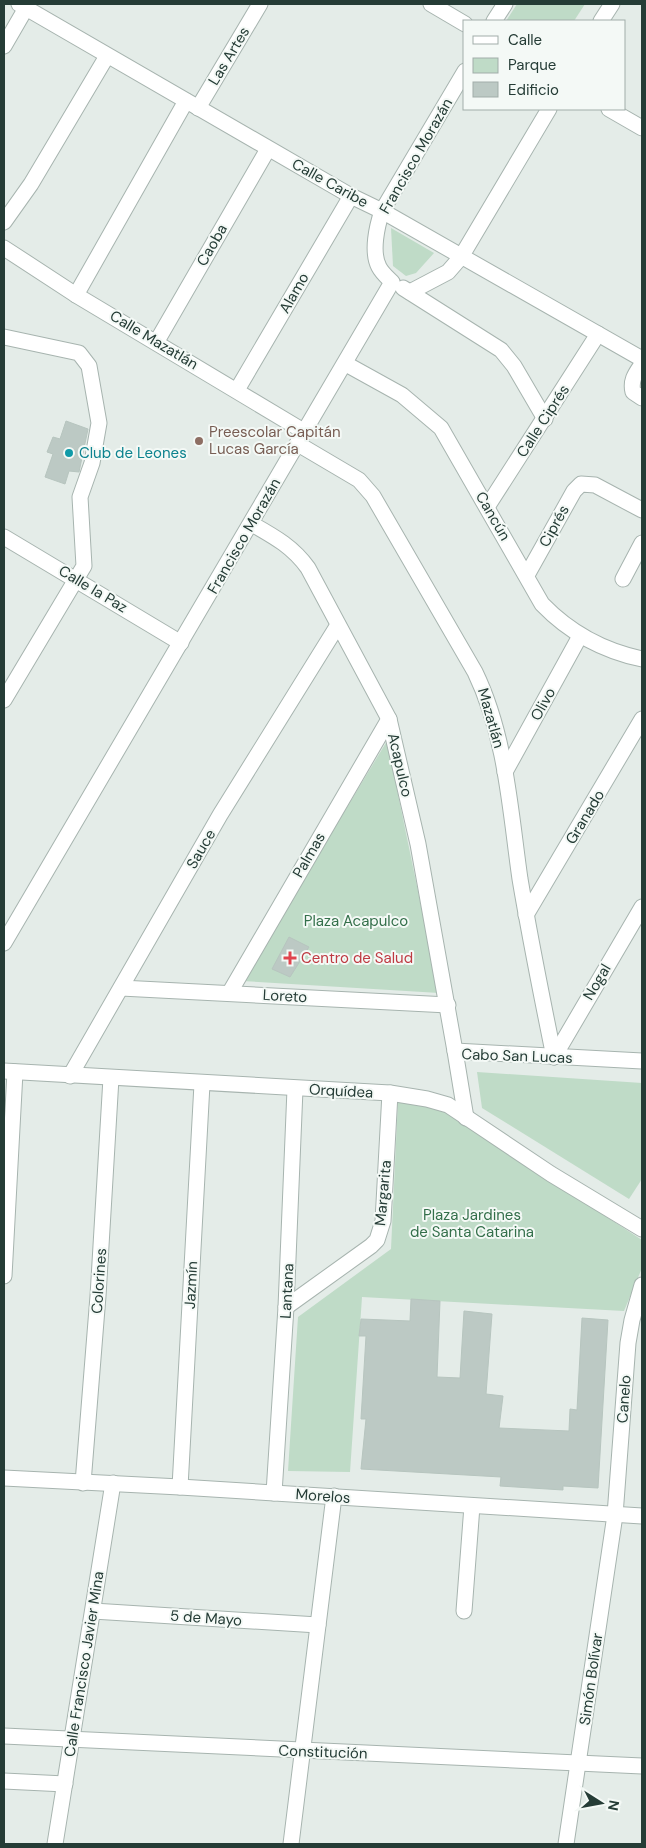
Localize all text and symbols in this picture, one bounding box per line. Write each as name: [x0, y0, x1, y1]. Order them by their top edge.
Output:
legend: [463, 20, 626, 110]
street label: Las Artes: [204, 23, 254, 89]
text: Calle: [508, 30, 542, 50]
text: Parque: [508, 55, 556, 75]
text: Edificio: [508, 80, 559, 100]
street label: Francisco Morazán: [375, 95, 457, 217]
street label: Calle Caribe: [288, 154, 372, 212]
street label: Caoba: [192, 220, 232, 270]
street label: Alamo: [274, 269, 314, 317]
street label: Calle Mazatlán: [106, 306, 202, 374]
street label: Calle Ciprés: [512, 381, 574, 461]
place label: Preescolar Capitán Lucas García: [209, 422, 341, 459]
marker: Preescolar Capitán Lucas García: [193, 435, 205, 447]
place label: Club de Leones: [79, 443, 187, 463]
marker: Club de Leones: [63, 447, 75, 459]
street label: Francisco Morazán: [203, 475, 285, 597]
street label: Cancún: [471, 488, 515, 544]
street label: Ciprés: [534, 501, 574, 551]
street label: Calle la Paz: [55, 561, 131, 617]
street label: Olivo: [526, 684, 560, 724]
street label: Mazatlán: [473, 686, 509, 750]
street label: Acapulco: [383, 731, 417, 799]
street label: Granado: [561, 786, 609, 848]
street label: Sauce: [182, 826, 220, 872]
street label: Palmas: [288, 829, 330, 881]
park label: Plaza Acapulco: [304, 911, 408, 931]
place label: Centro de Salud: [301, 948, 413, 968]
marker: Centro de Salud: [283, 951, 297, 965]
street label: Nogal: [578, 960, 616, 1004]
street label: Loreto: [262, 985, 308, 1007]
street label: Cabo San Lucas: [461, 1044, 573, 1068]
street label: Orquídea: [308, 1079, 374, 1103]
street label: Margarita: [370, 1159, 396, 1227]
park label: Plaza Jardines de Santa Catarina: [410, 1205, 534, 1242]
street label: Colorines: [87, 1248, 111, 1314]
street label: Jazmín: [180, 1261, 202, 1309]
street label: Lantana: [276, 1263, 298, 1319]
street label: Canelo: [612, 1374, 636, 1424]
street label: Morelos: [295, 1484, 351, 1508]
street label: Calle Francisco Javier Mina: [59, 1570, 109, 1758]
street label: 5 de Mayo: [169, 1606, 243, 1630]
street label: Simón Bolívar: [575, 1631, 607, 1726]
street label: Constitución: [278, 1740, 368, 1764]
north arrow: [576, 1778, 626, 1828]
text: N: [604, 1799, 624, 1812]

